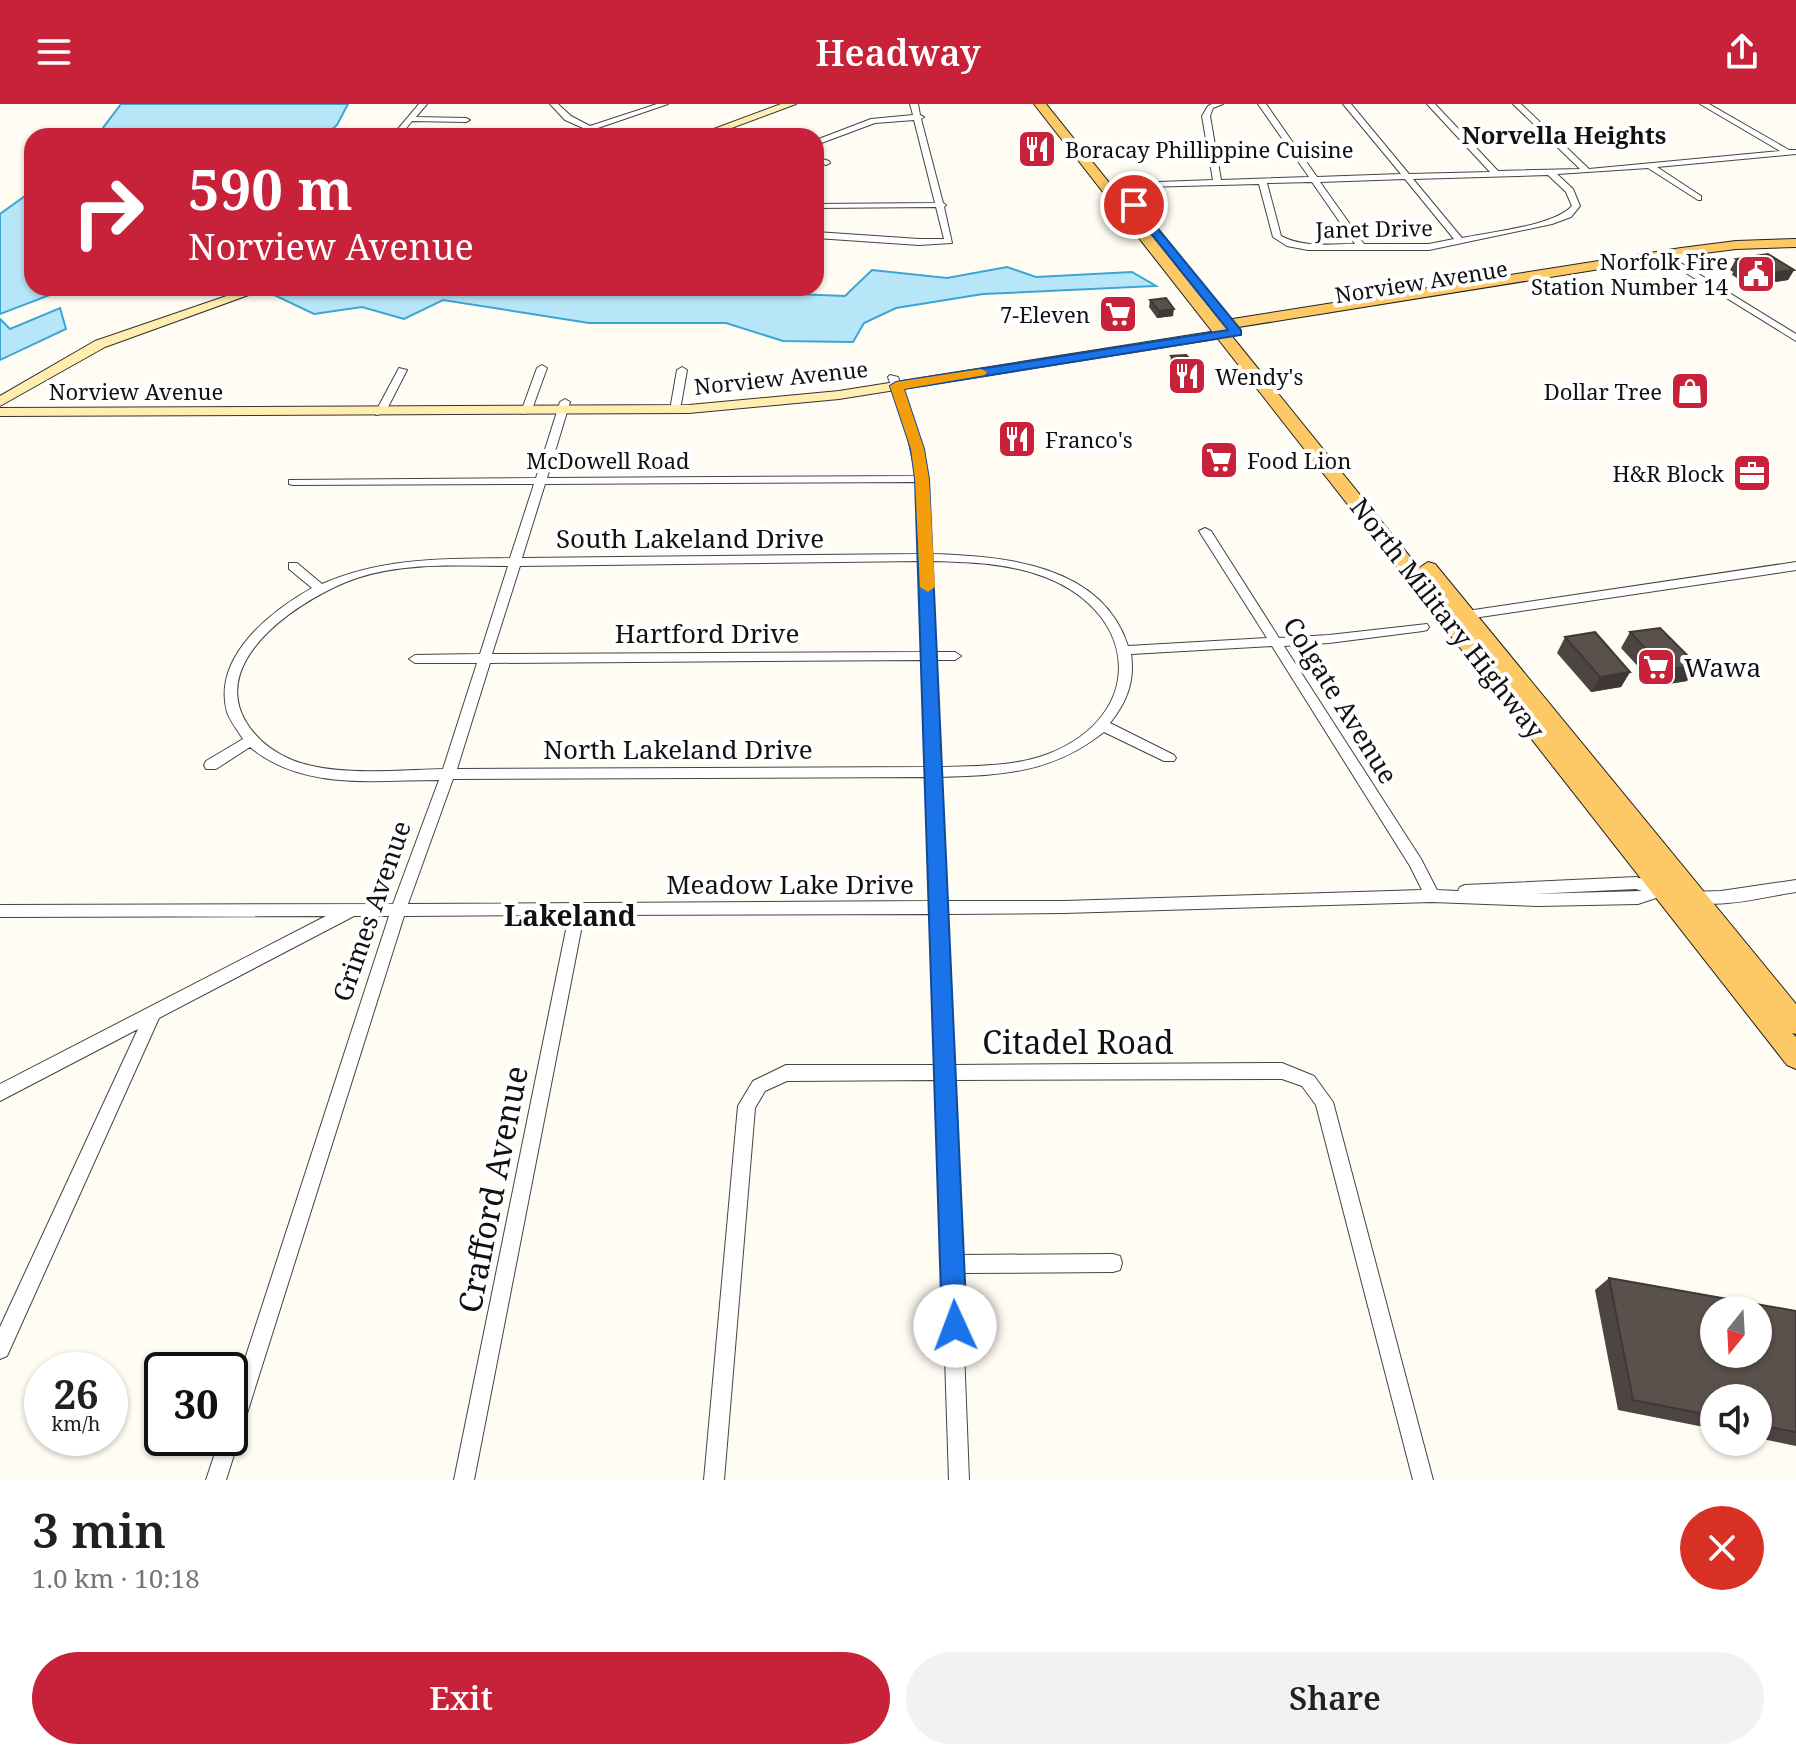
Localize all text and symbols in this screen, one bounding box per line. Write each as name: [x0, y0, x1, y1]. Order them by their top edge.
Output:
text: Headway: [815, 28, 981, 77]
icon: menu: [32, 30, 76, 74]
icon: share: [1720, 30, 1764, 74]
district label: Norvella Heights: [1462, 118, 1666, 151]
restaurant icon: Boracay Phillippine Cuisine: [1016, 128, 1058, 170]
place label: Boracay Phillippine Cuisine: [1065, 134, 1353, 164]
text: 590 m: [188, 150, 353, 226]
icon: right: [56, 160, 160, 264]
pin: [1100, 171, 1168, 239]
icon: arrive: [1112, 183, 1156, 227]
street label: Janet Drive: [1314, 212, 1433, 244]
text: Norview Avenue: [188, 222, 474, 271]
place label: Norfolk Fire Station Number 14: [1531, 246, 1728, 301]
street label: Norview Avenue: [1332, 253, 1510, 309]
public building icon: Norfolk Fire Station Number 14: [1735, 253, 1777, 295]
supermarket icon: 7-Eleven: [1097, 293, 1139, 335]
place label: 7-Eleven: [1000, 299, 1090, 329]
street label: Norview Avenue: [693, 353, 869, 401]
restaurant icon: Wendy's: [1166, 355, 1208, 397]
place label: Wendy's: [1215, 361, 1303, 391]
shop icon: Dollar Tree: [1669, 370, 1711, 412]
street label: Norview Avenue: [49, 376, 223, 406]
place label: Dollar Tree: [1544, 376, 1662, 406]
restaurant icon: Franco's: [996, 418, 1038, 460]
place label: Franco's: [1045, 424, 1133, 454]
supermarket icon: Food Lion: [1198, 439, 1240, 481]
street label: McDowell Road: [526, 445, 690, 475]
place label: Food Lion: [1247, 445, 1351, 475]
office icon: H&R Block: [1731, 452, 1773, 494]
place label: H&R Block: [1612, 458, 1724, 488]
street label: North Military Highway: [1342, 490, 1554, 746]
street label: South Lakeland Drive: [556, 520, 824, 556]
street label: Colgate Avenue: [1275, 610, 1407, 790]
street label: Hartford Drive: [615, 615, 799, 651]
supermarket icon: Wawa: [1635, 646, 1677, 688]
place label: Wawa: [1684, 649, 1761, 685]
street label: North Lakeland Drive: [543, 731, 813, 767]
street label: Grimes Avenue: [323, 816, 419, 1006]
street label: Meadow Lake Drive: [666, 866, 914, 902]
district label: Lakeland: [504, 896, 636, 934]
street label: Citadel Road: [982, 1020, 1174, 1063]
street label: Crafford Avenue: [447, 1062, 537, 1316]
position arrow: [913, 1284, 997, 1368]
north arrow: [1700, 1296, 1772, 1368]
map controls: [1700, 1296, 1772, 1456]
speed limit sign: 30: [144, 1352, 248, 1456]
text: 26: [53, 1366, 99, 1421]
button: sound: [1700, 1384, 1772, 1456]
text: km/h: [51, 1410, 101, 1437]
text: 3 min: [32, 1497, 166, 1562]
button: close: [1680, 1506, 1764, 1590]
text: 1.0 km · 10:18: [32, 1560, 200, 1596]
button: Exit: [32, 1652, 890, 1744]
button: Share: [906, 1652, 1764, 1744]

